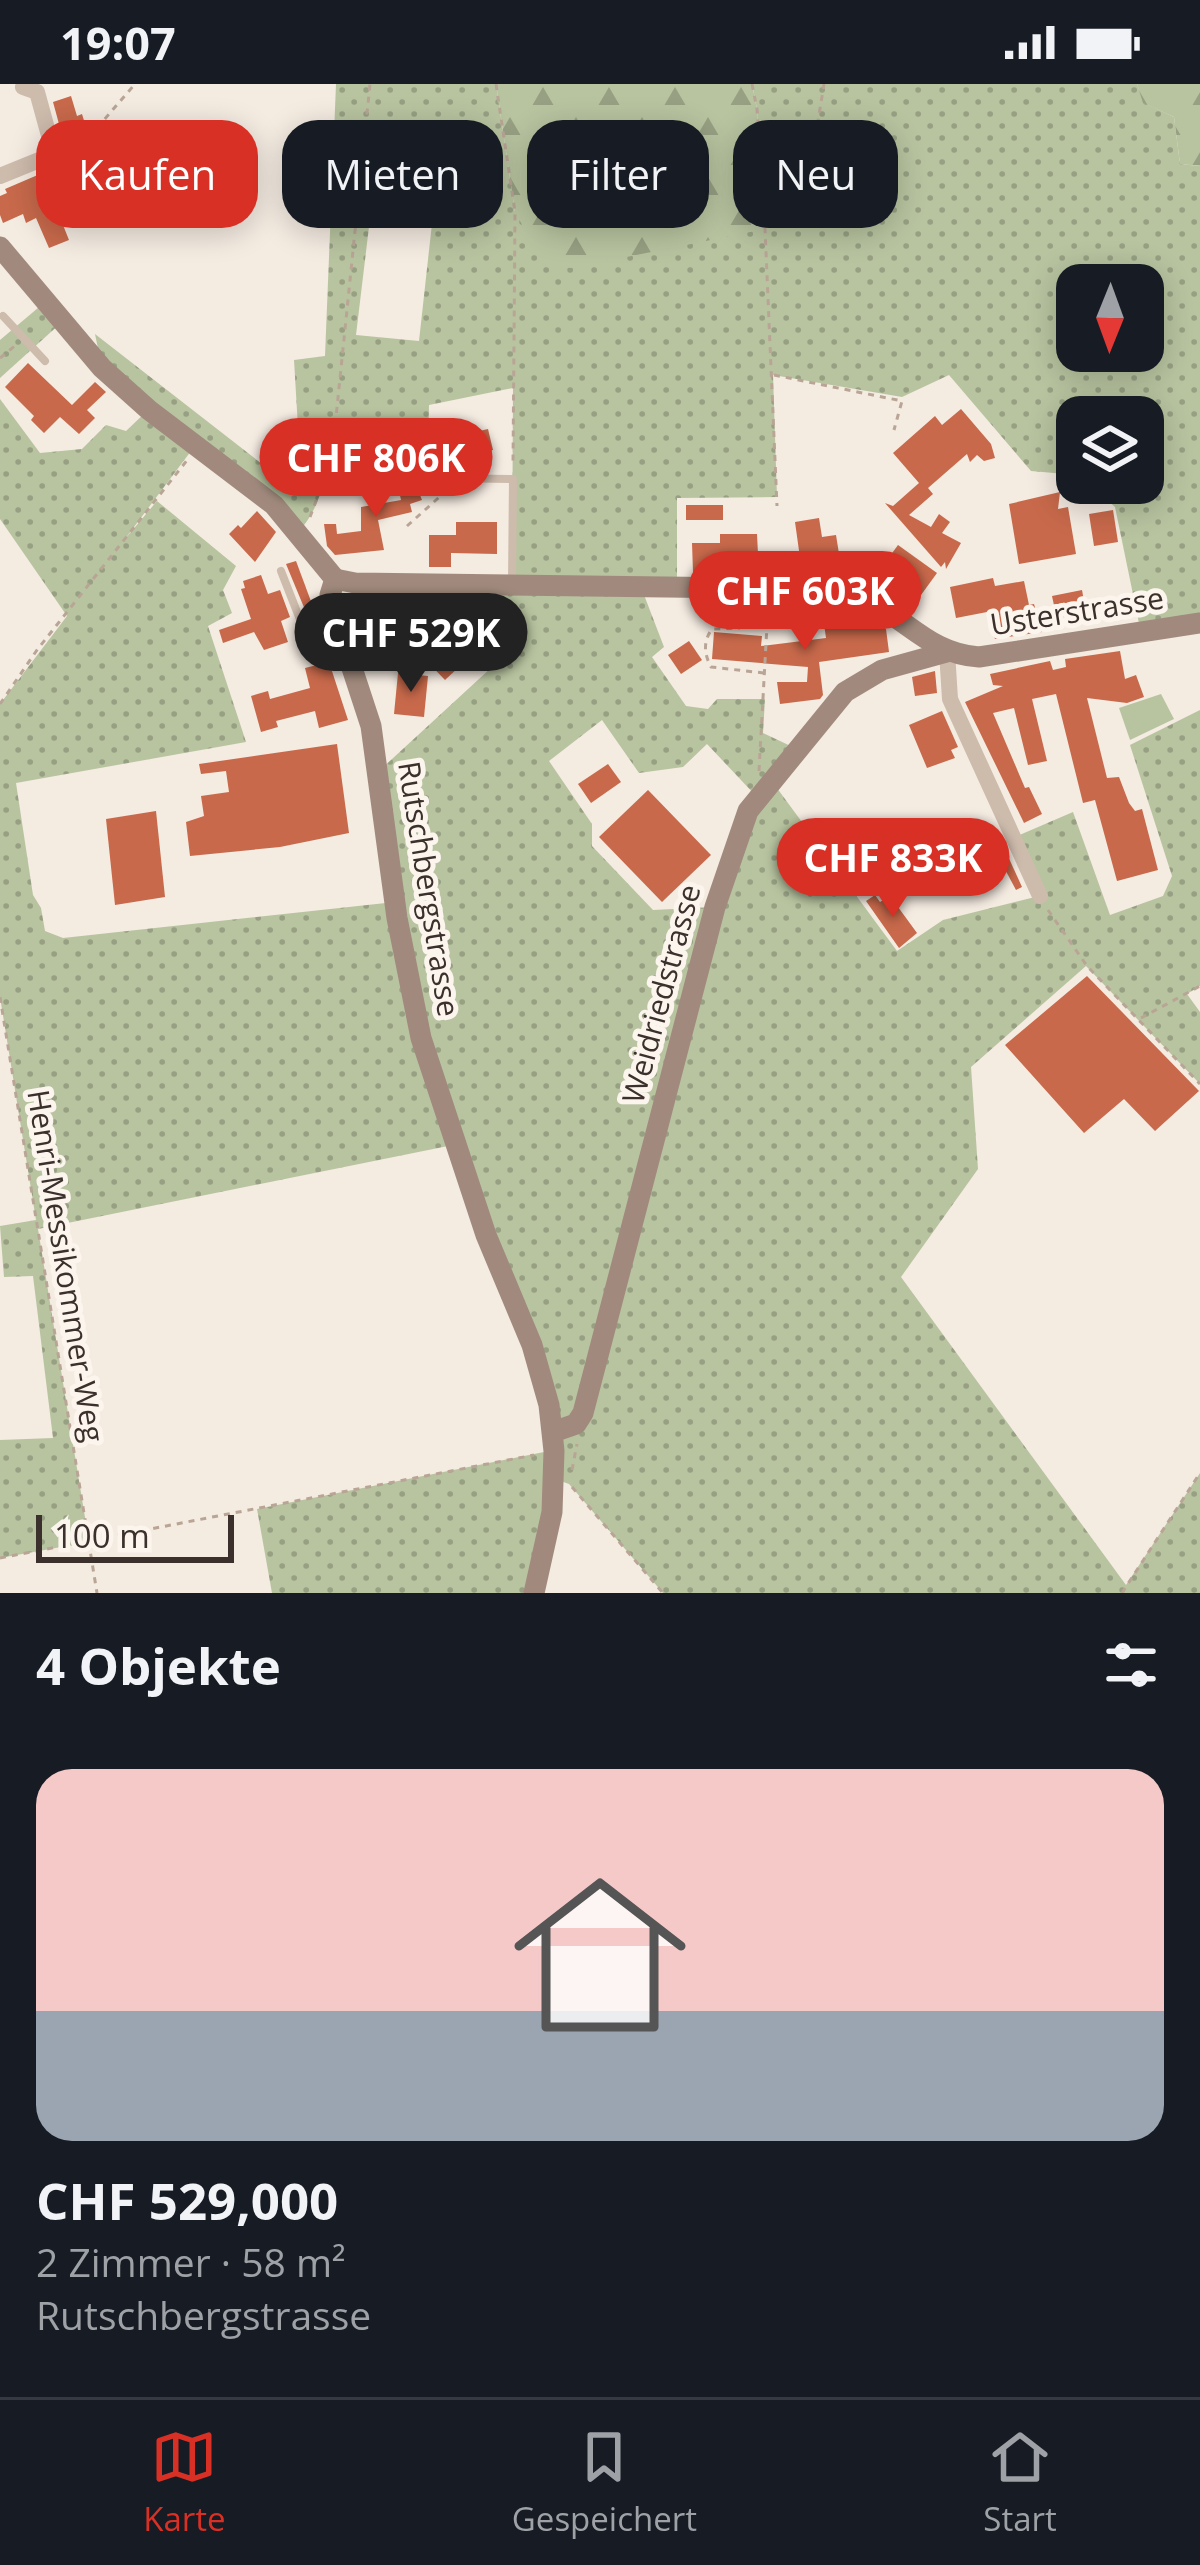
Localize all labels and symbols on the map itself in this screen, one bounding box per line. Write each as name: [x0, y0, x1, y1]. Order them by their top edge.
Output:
north arrow: [1056, 264, 1164, 372]
pin: CHF 806K: [252, 418, 500, 520]
pin: CHF 603K: [681, 551, 929, 653]
street label: Usterstrasse: [987, 577, 1167, 644]
pin: CHF 529K: [287, 593, 535, 695]
street label: Rutschbergstrasse: [389, 758, 470, 1019]
pin: CHF 833K: [769, 818, 1017, 920]
street label: Weidriedstrasse: [612, 880, 709, 1108]
street label: Henri-Messikommer-Weg: [18, 1087, 115, 1445]
scale bar: [36, 1509, 234, 1562]

